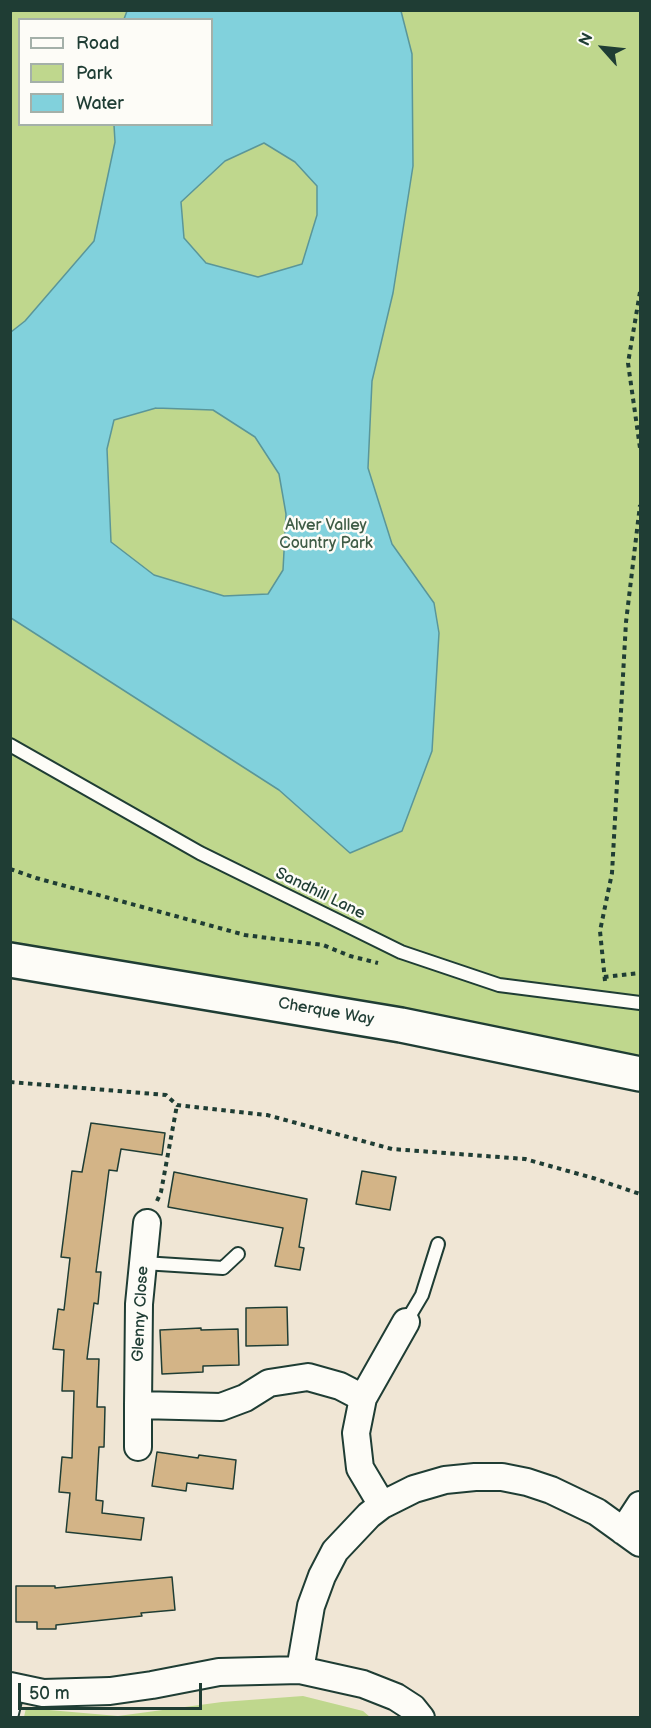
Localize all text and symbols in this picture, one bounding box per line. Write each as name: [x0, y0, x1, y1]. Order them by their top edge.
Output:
legend: [18, 18, 213, 126]
north arrow: [573, 18, 633, 78]
text: N: [575, 30, 598, 49]
text: Road: [76, 33, 120, 54]
text: Park: [76, 63, 112, 84]
text: Water: [76, 93, 124, 114]
park label: Alver Valley Country Park: [279, 516, 373, 554]
street label: Sandhill Lane: [272, 864, 368, 924]
street label: Cherque Way: [276, 994, 376, 1030]
street label: Glenny Close: [129, 1266, 153, 1362]
scale bar: [21, 1671, 206, 1709]
text: 50 m: [29, 1683, 70, 1704]

